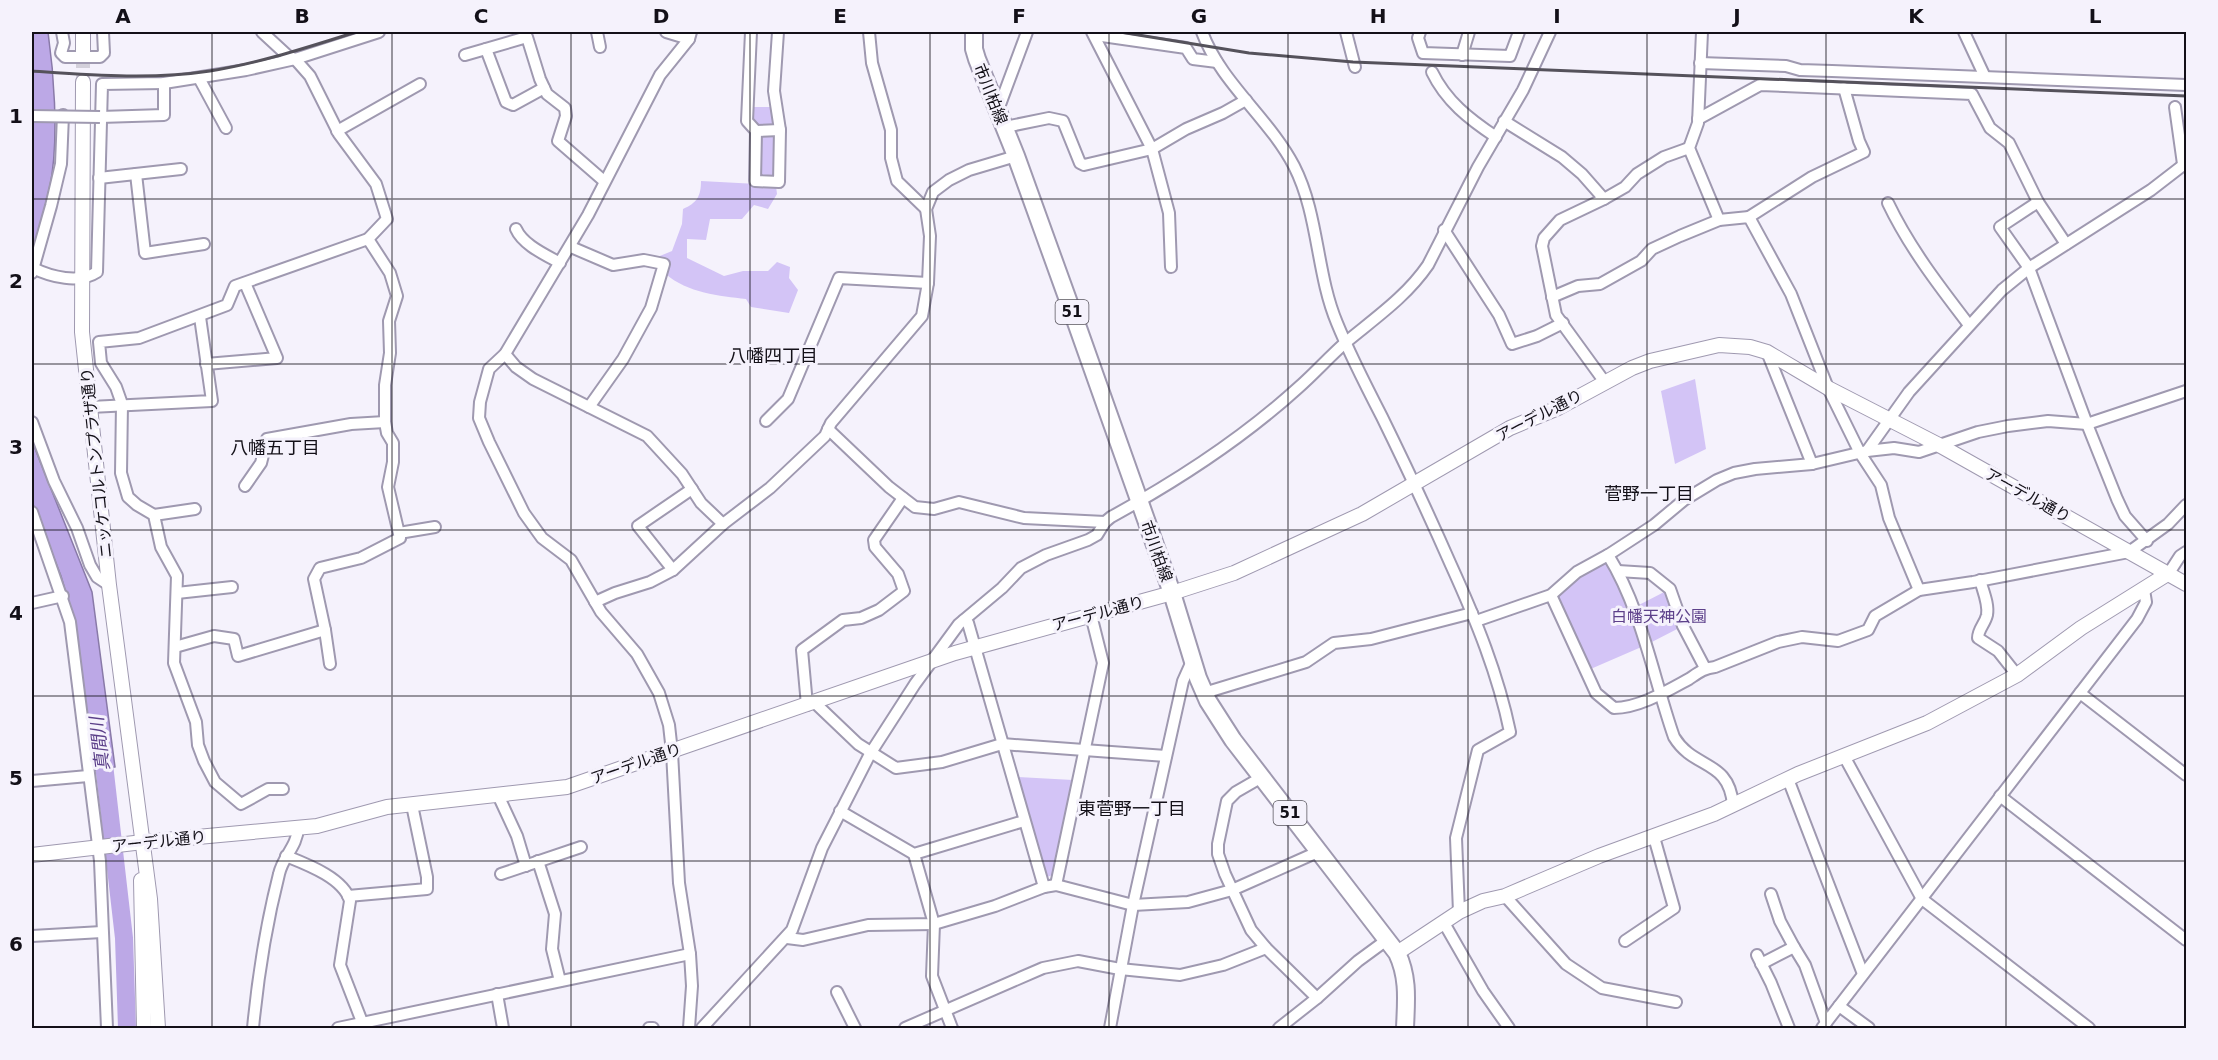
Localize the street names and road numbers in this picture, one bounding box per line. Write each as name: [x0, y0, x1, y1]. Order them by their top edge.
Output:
street label: 市川柏線: [970, 61, 1011, 127]
road number: 51: [1056, 300, 1088, 324]
street label: ニッケコルトンプラザ通り: [77, 367, 116, 559]
street label: アーデル通り: [1493, 385, 1586, 445]
street label: アーデル通り: [1982, 464, 2074, 527]
street label: 市川柏線: [1137, 518, 1176, 584]
street label: アーデル通り: [1050, 592, 1146, 635]
street label: アーデル通り: [588, 739, 684, 788]
road number: 51: [1274, 801, 1306, 825]
street label: アーデル通り: [111, 827, 207, 856]

